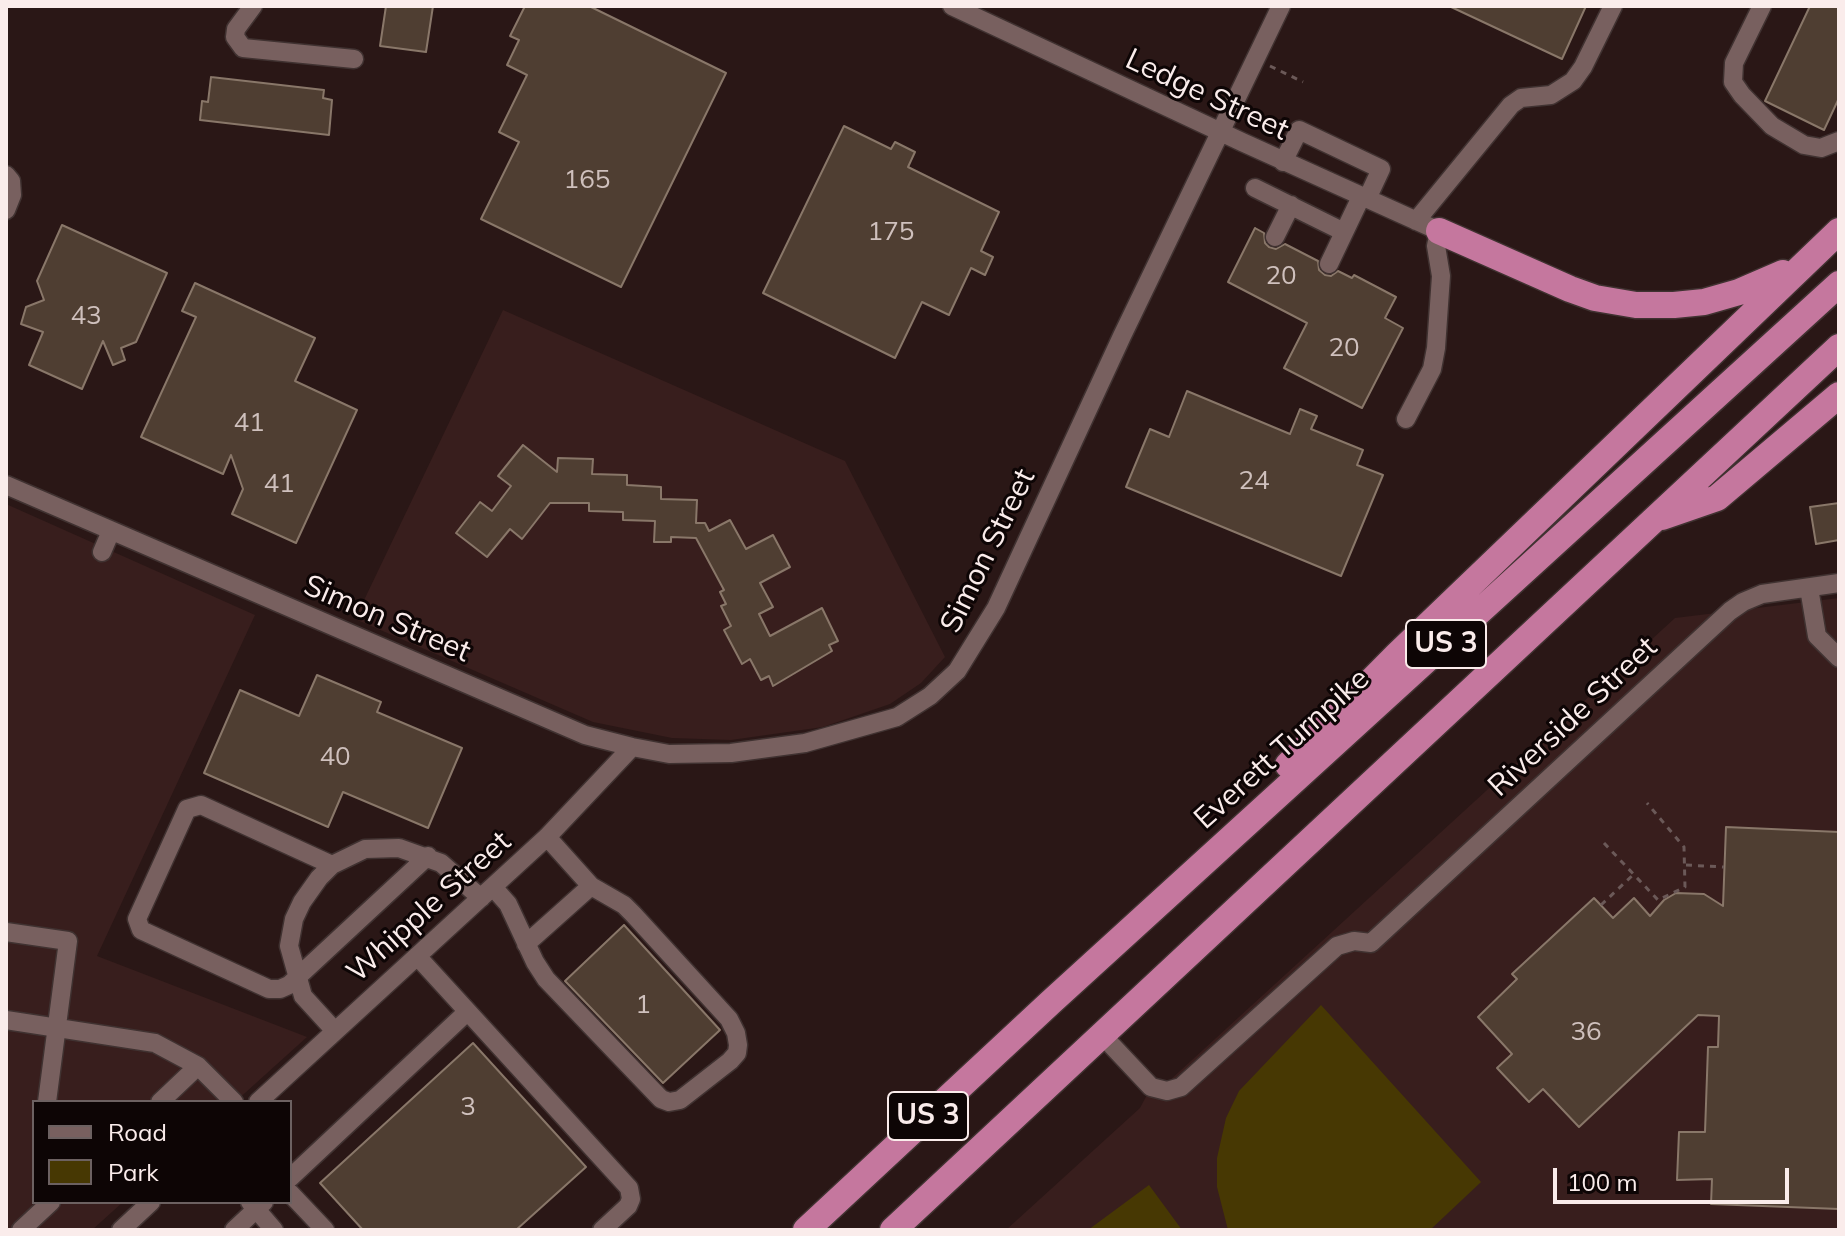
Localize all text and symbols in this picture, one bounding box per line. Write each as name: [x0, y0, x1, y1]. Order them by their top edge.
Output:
street label: Ledge Street: [1120, 42, 1294, 148]
house number: 165: [564, 164, 610, 196]
house number: 175: [868, 216, 914, 248]
house number: 20: [1265, 260, 1297, 292]
house number: 43: [70, 300, 102, 332]
house number: 20: [1328, 332, 1360, 364]
house number: 41: [233, 407, 265, 439]
street label: Simon Street: [933, 463, 1043, 639]
house number: 24: [1238, 465, 1270, 497]
house number: 41: [263, 468, 295, 500]
street label: Simon Street: [298, 568, 476, 670]
road number: US 3: [1406, 620, 1486, 668]
street label: Riverside Street: [1481, 630, 1665, 804]
street label: Everett Turnpike: [1187, 661, 1377, 837]
house number: 40: [319, 741, 351, 773]
street label: Whipple Street: [340, 824, 518, 990]
house number: 1: [635, 989, 651, 1021]
house number: 36: [1570, 1016, 1602, 1048]
house number: 3: [460, 1091, 476, 1123]
road number: US 3: [888, 1092, 968, 1140]
legend: [32, 1100, 292, 1204]
text: Road: [108, 1117, 167, 1147]
scale bar: [1557, 1152, 1793, 1202]
text: Park: [108, 1157, 159, 1187]
text: 100 m: [1567, 1167, 1638, 1197]

